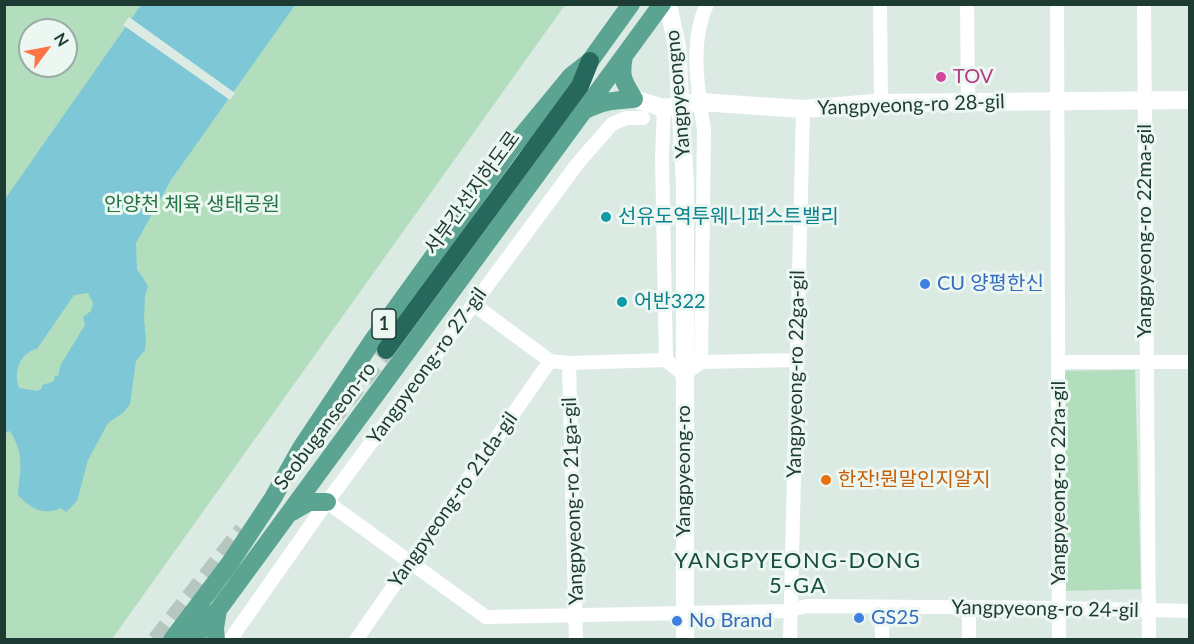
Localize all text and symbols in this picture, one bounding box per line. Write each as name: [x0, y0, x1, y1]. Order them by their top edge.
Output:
north arrow: [18, 18, 78, 78]
text: N: [51, 29, 73, 50]
street label: Yangpyeongno: [660, 29, 696, 159]
place label: TOV: [953, 65, 993, 89]
marker: TOV: [934, 70, 948, 84]
street label: Yangpyeong-ro 28-gil: [817, 90, 1005, 120]
street label: Yangpyeong-ro 22ma-gil: [1133, 124, 1157, 338]
street label: 서부간선지하도로: [419, 126, 525, 260]
park label: 안양천 체육 생태공원: [104, 193, 280, 217]
place label: 선유도역투웨니퍼스트밸리: [618, 205, 839, 229]
marker: 선유도역투웨니퍼스트밸리: [599, 210, 613, 224]
street label: Yangpyeong-ro 22ga-gil: [782, 270, 810, 478]
place label: CU 양평한신: [937, 272, 1044, 296]
marker: CU 양평한신: [918, 277, 932, 291]
street label: Yangpyeong-ro 27-gil: [362, 283, 492, 449]
place label: 어반322: [634, 290, 706, 314]
marker: 어반322: [615, 295, 629, 309]
road number: 1: [372, 309, 396, 339]
street label: Seobuganseon-ro: [269, 357, 381, 495]
street label: Yangpyeong-ro 22ra-gil: [1047, 381, 1071, 585]
street label: Yangpyeong-ro 21ga-gil: [557, 397, 589, 605]
street label: Yangpyeong-ro: [672, 405, 696, 537]
street label: Yangpyeong-ro 21da-gil: [383, 408, 523, 592]
place label: 한잔!뭔말인지알지: [838, 468, 991, 492]
marker: 한잔!뭔말인지알지: [819, 473, 833, 487]
district label: YANGPYEONG-DONG 5-GA: [674, 548, 922, 600]
street label: Yangpyeong-ro 24-gil: [951, 595, 1139, 623]
place label: GS25: [871, 606, 920, 630]
place label: No Brand: [689, 609, 773, 633]
marker: GS25: [852, 611, 866, 625]
marker: No Brand: [670, 614, 684, 628]

